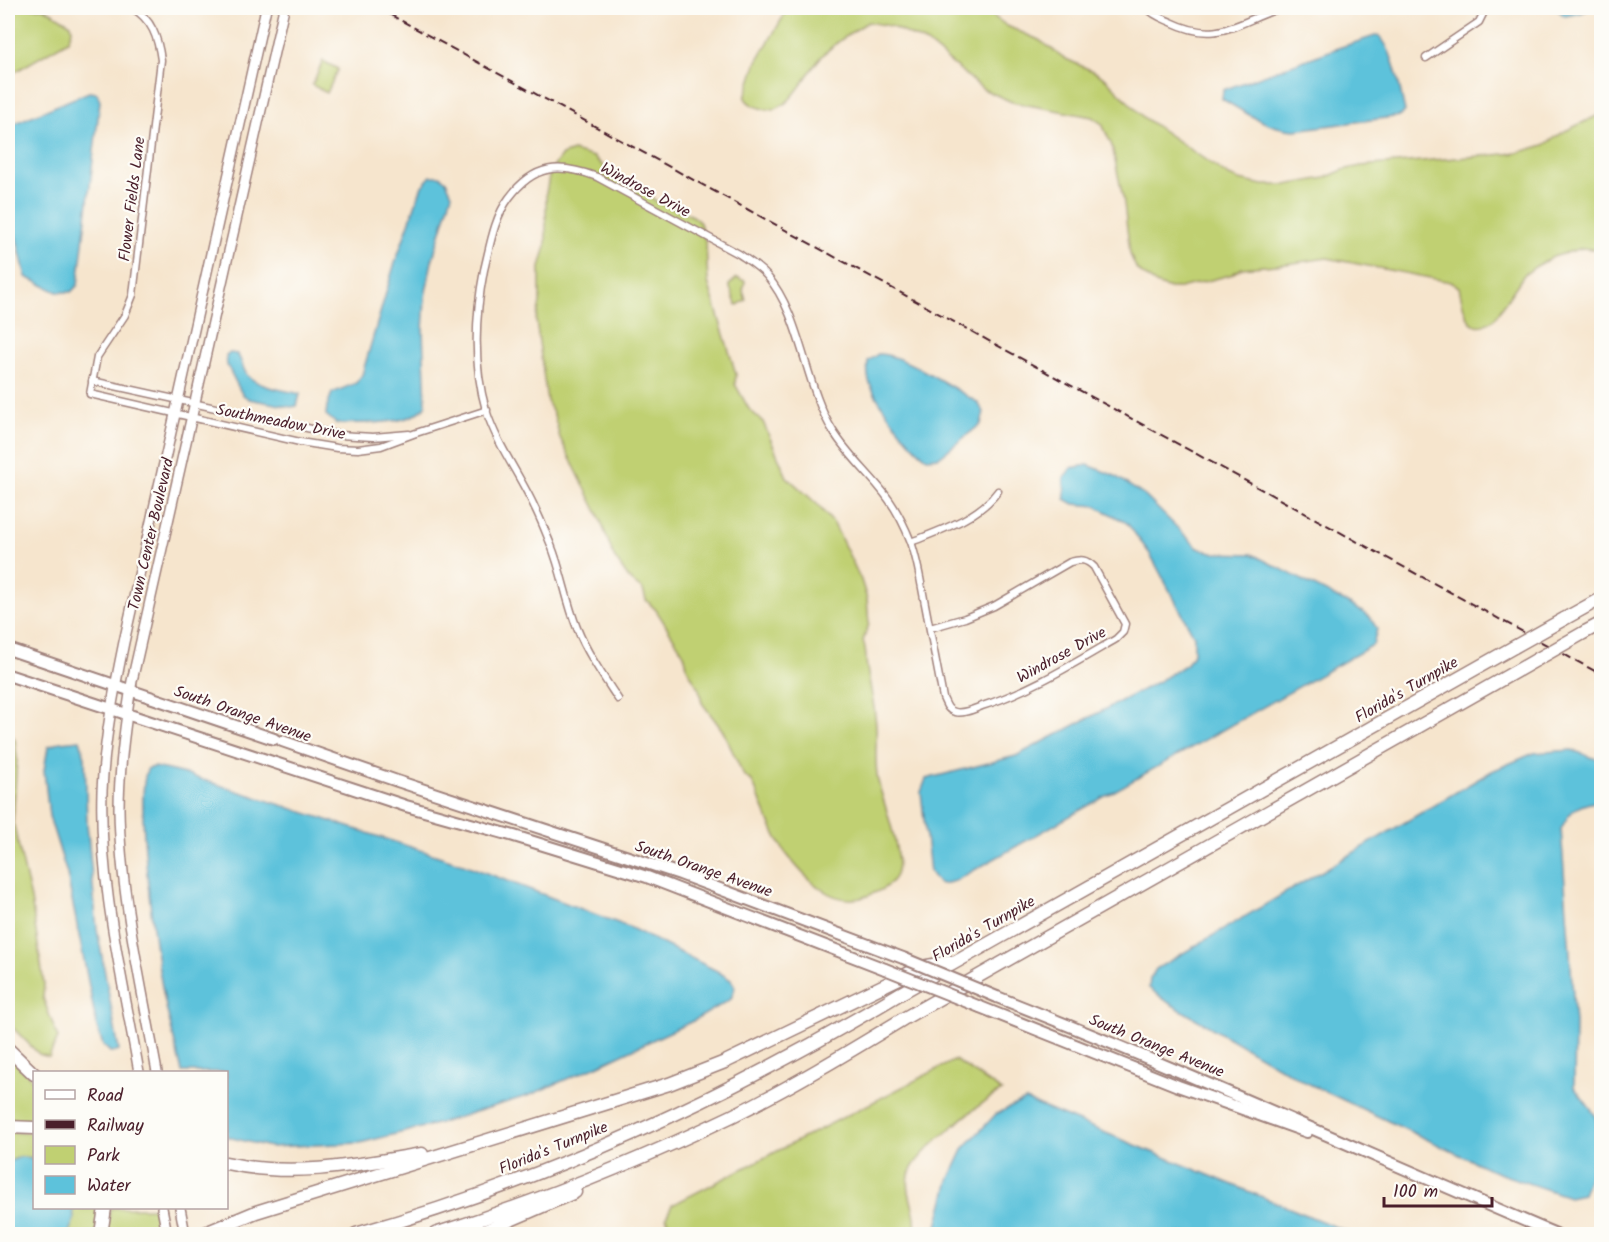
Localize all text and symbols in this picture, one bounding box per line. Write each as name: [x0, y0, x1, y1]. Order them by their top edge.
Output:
street label: Flower Fields Lane: [112, 135, 153, 263]
street label: Windrose Drive: [596, 156, 695, 225]
street label: Southmeadow Drive: [214, 398, 348, 447]
street label: Town Center Boulevard: [122, 455, 181, 613]
street label: Windrose Drive: [1012, 620, 1111, 690]
street label: Florida's Turnpike: [1350, 650, 1463, 730]
street label: South Orange Avenue: [170, 679, 315, 750]
street label: South Orange Avenue: [631, 834, 776, 905]
street label: Florida's Turnpike: [927, 889, 1040, 969]
street label: South Orange Avenue: [1085, 1008, 1228, 1085]
legend: [33, 1071, 228, 1209]
text: Road: [87, 1082, 124, 1111]
text: Railway: [87, 1112, 144, 1141]
street label: Florida's Turnpike: [495, 1115, 612, 1182]
text: Park: [87, 1142, 120, 1171]
scale bar: [1384, 1170, 1492, 1208]
text: Water: [87, 1172, 132, 1201]
text: 100 m: [1393, 1178, 1438, 1207]

